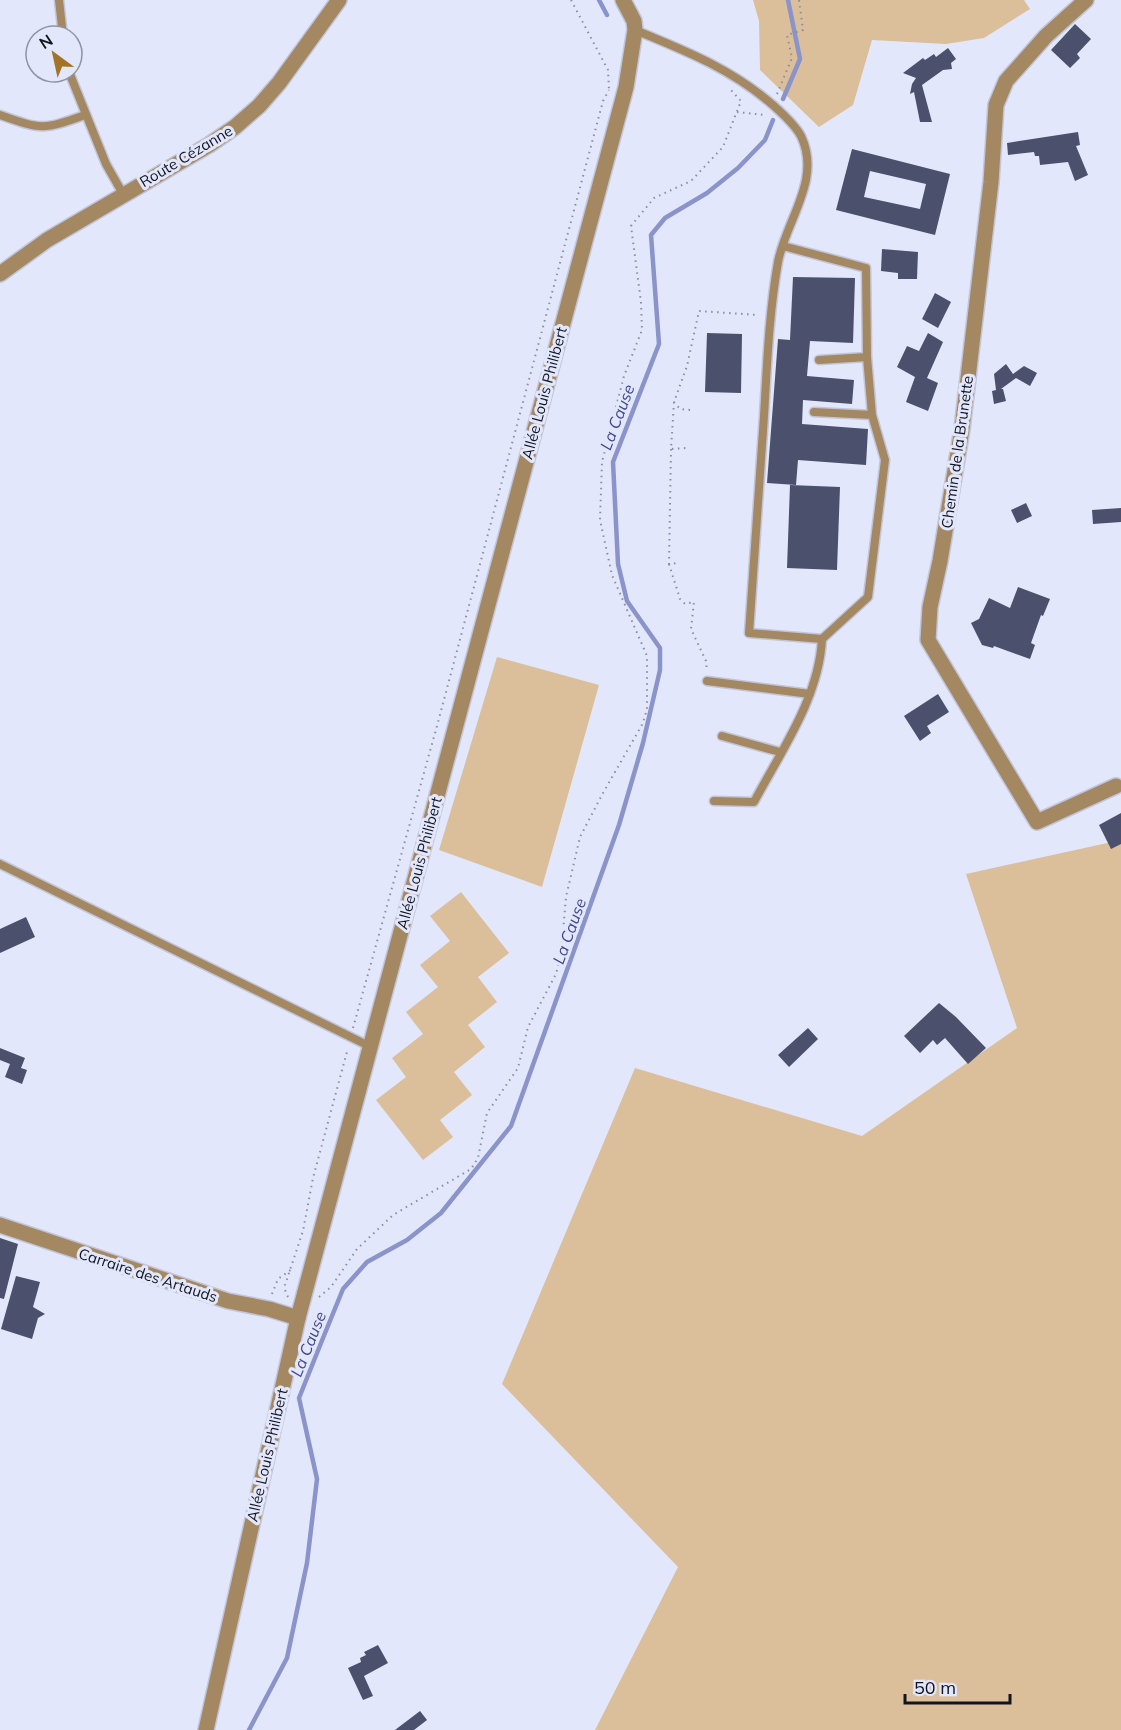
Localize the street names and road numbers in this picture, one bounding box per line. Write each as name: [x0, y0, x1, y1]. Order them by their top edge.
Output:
street label: Route Cézanne: [136, 121, 236, 191]
street label: Allée Louis Philibert: [517, 325, 571, 461]
street label: Chemin de la Brunette: [937, 374, 977, 530]
street label: Allée Louis Philibert: [392, 795, 446, 931]
street label: Carraire des Artauds: [76, 1244, 220, 1306]
street label: Allée Louis Philibert: [242, 1387, 292, 1523]

